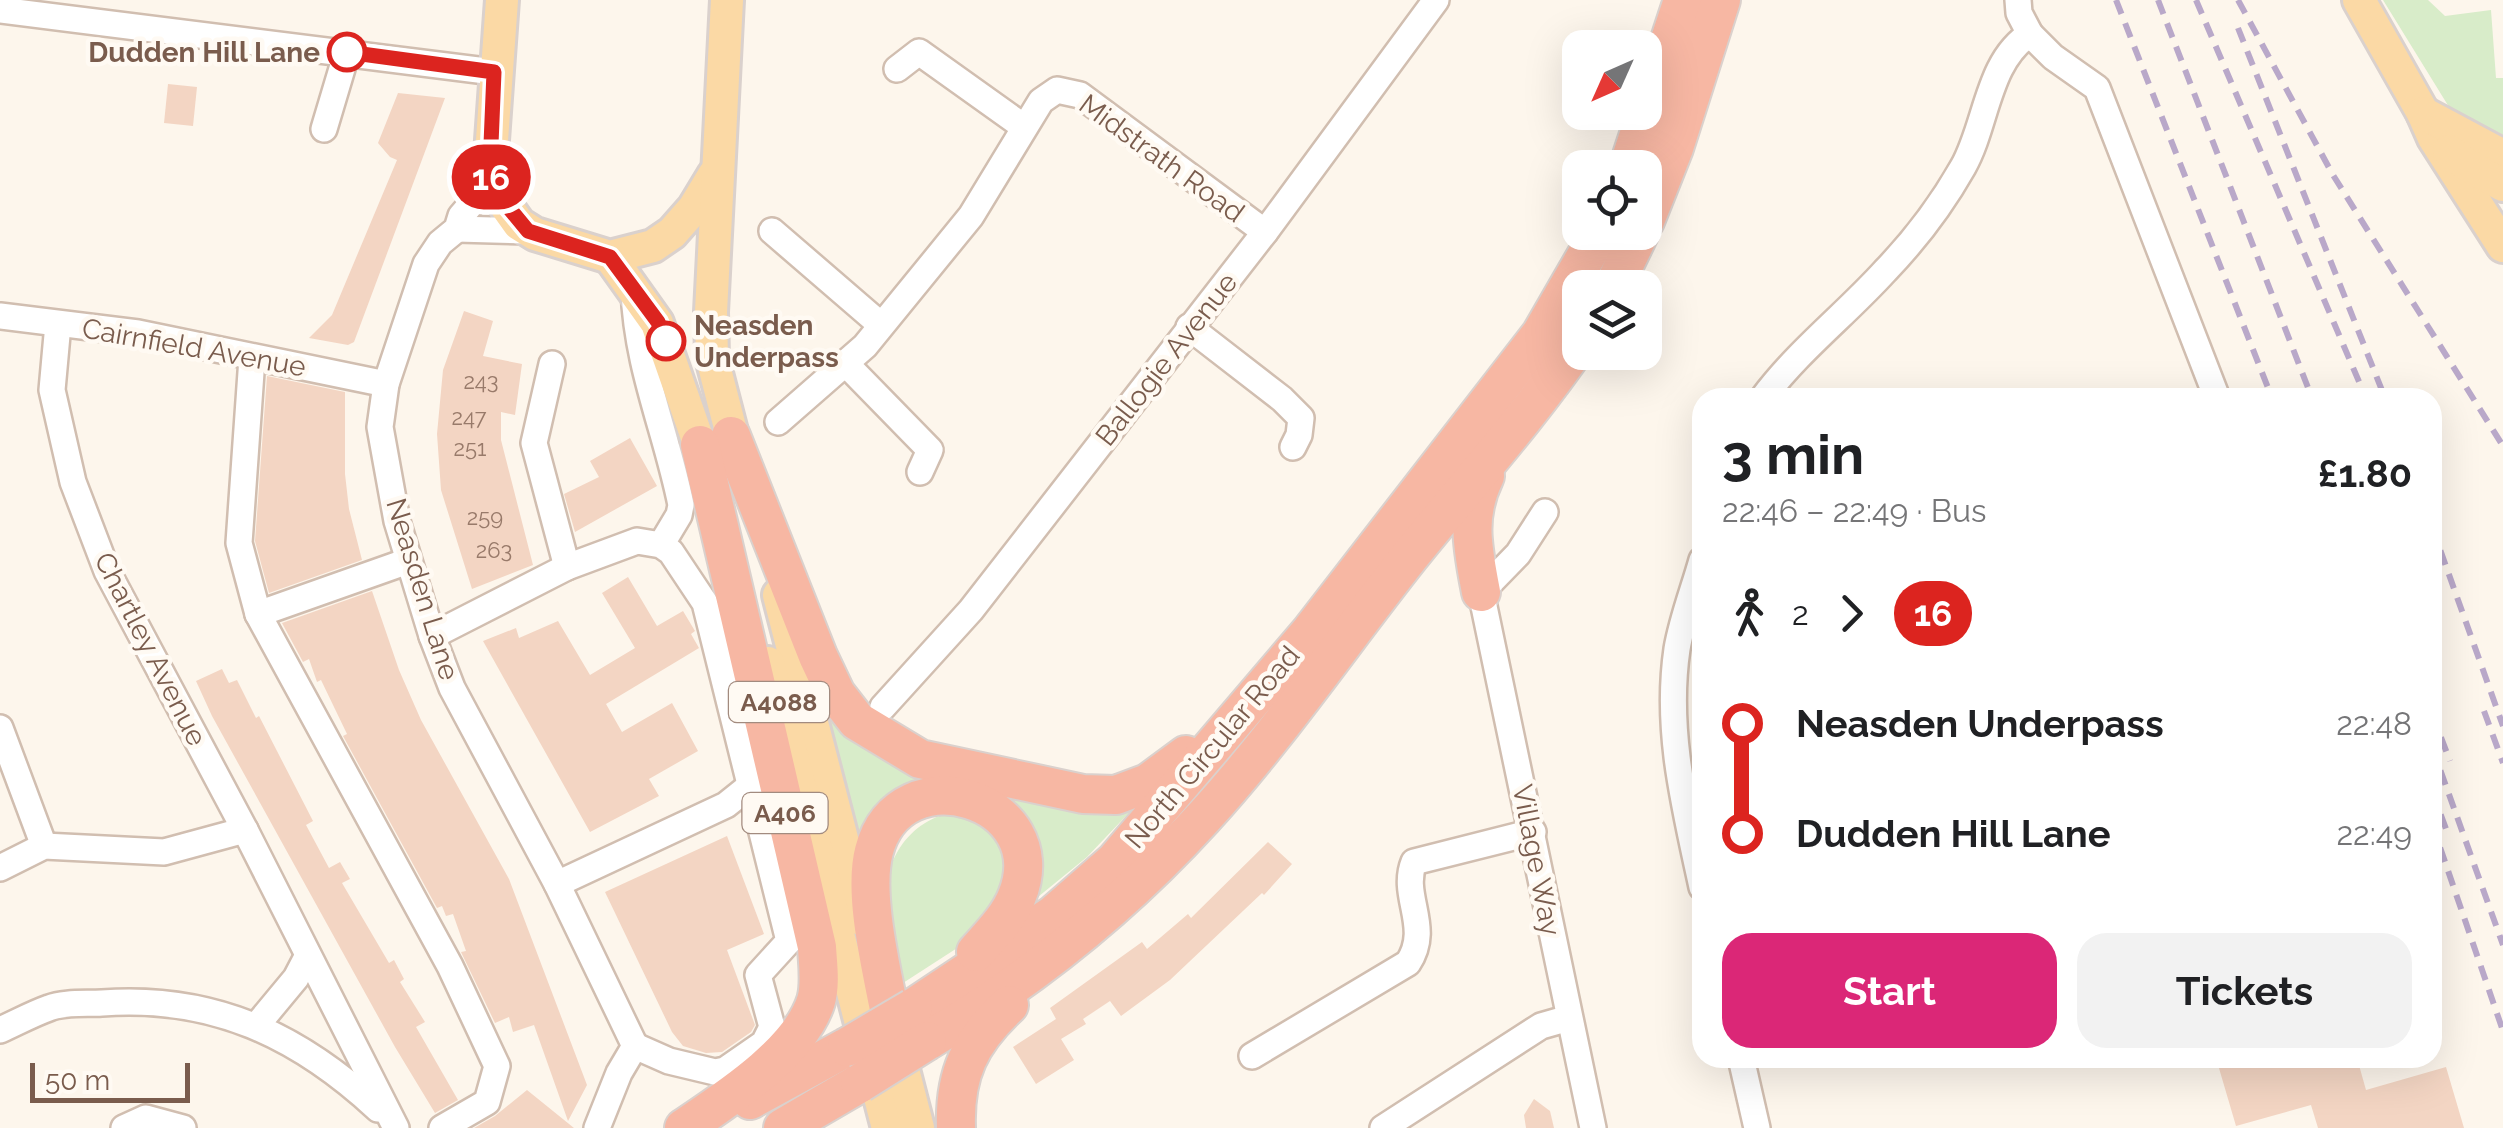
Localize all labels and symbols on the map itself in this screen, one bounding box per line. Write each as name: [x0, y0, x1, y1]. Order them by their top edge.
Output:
north arrow: [1562, 30, 1662, 130]
marker: Dudden Hill Lane: [328, 33, 366, 71]
place label: Dudden Hill Lane: [88, 36, 320, 69]
street label: Midstrath Road: [1073, 87, 1251, 229]
line badge: 16: [446, 144, 536, 210]
street label: Ballogie Avenue: [1089, 266, 1244, 452]
place label: Neasden Underpass: [694, 309, 839, 374]
street label: Cairnfield Avenue: [79, 312, 308, 383]
marker: Neasden Underpass: [647, 322, 685, 360]
house number: 243: [463, 368, 499, 394]
house number: 247: [451, 404, 487, 430]
house number: 251: [454, 435, 486, 461]
street label: Neasden Lane: [379, 494, 466, 684]
house number: 259: [467, 504, 503, 530]
house number: 263: [476, 537, 512, 563]
street label: Chartley Avenue: [88, 547, 214, 751]
street label: North Circular Road: [1118, 640, 1307, 855]
road number: A4088: [729, 682, 829, 722]
street label: Village Way: [1506, 782, 1567, 938]
road number: A406: [742, 793, 828, 833]
scale bar: [30, 1058, 190, 1102]

